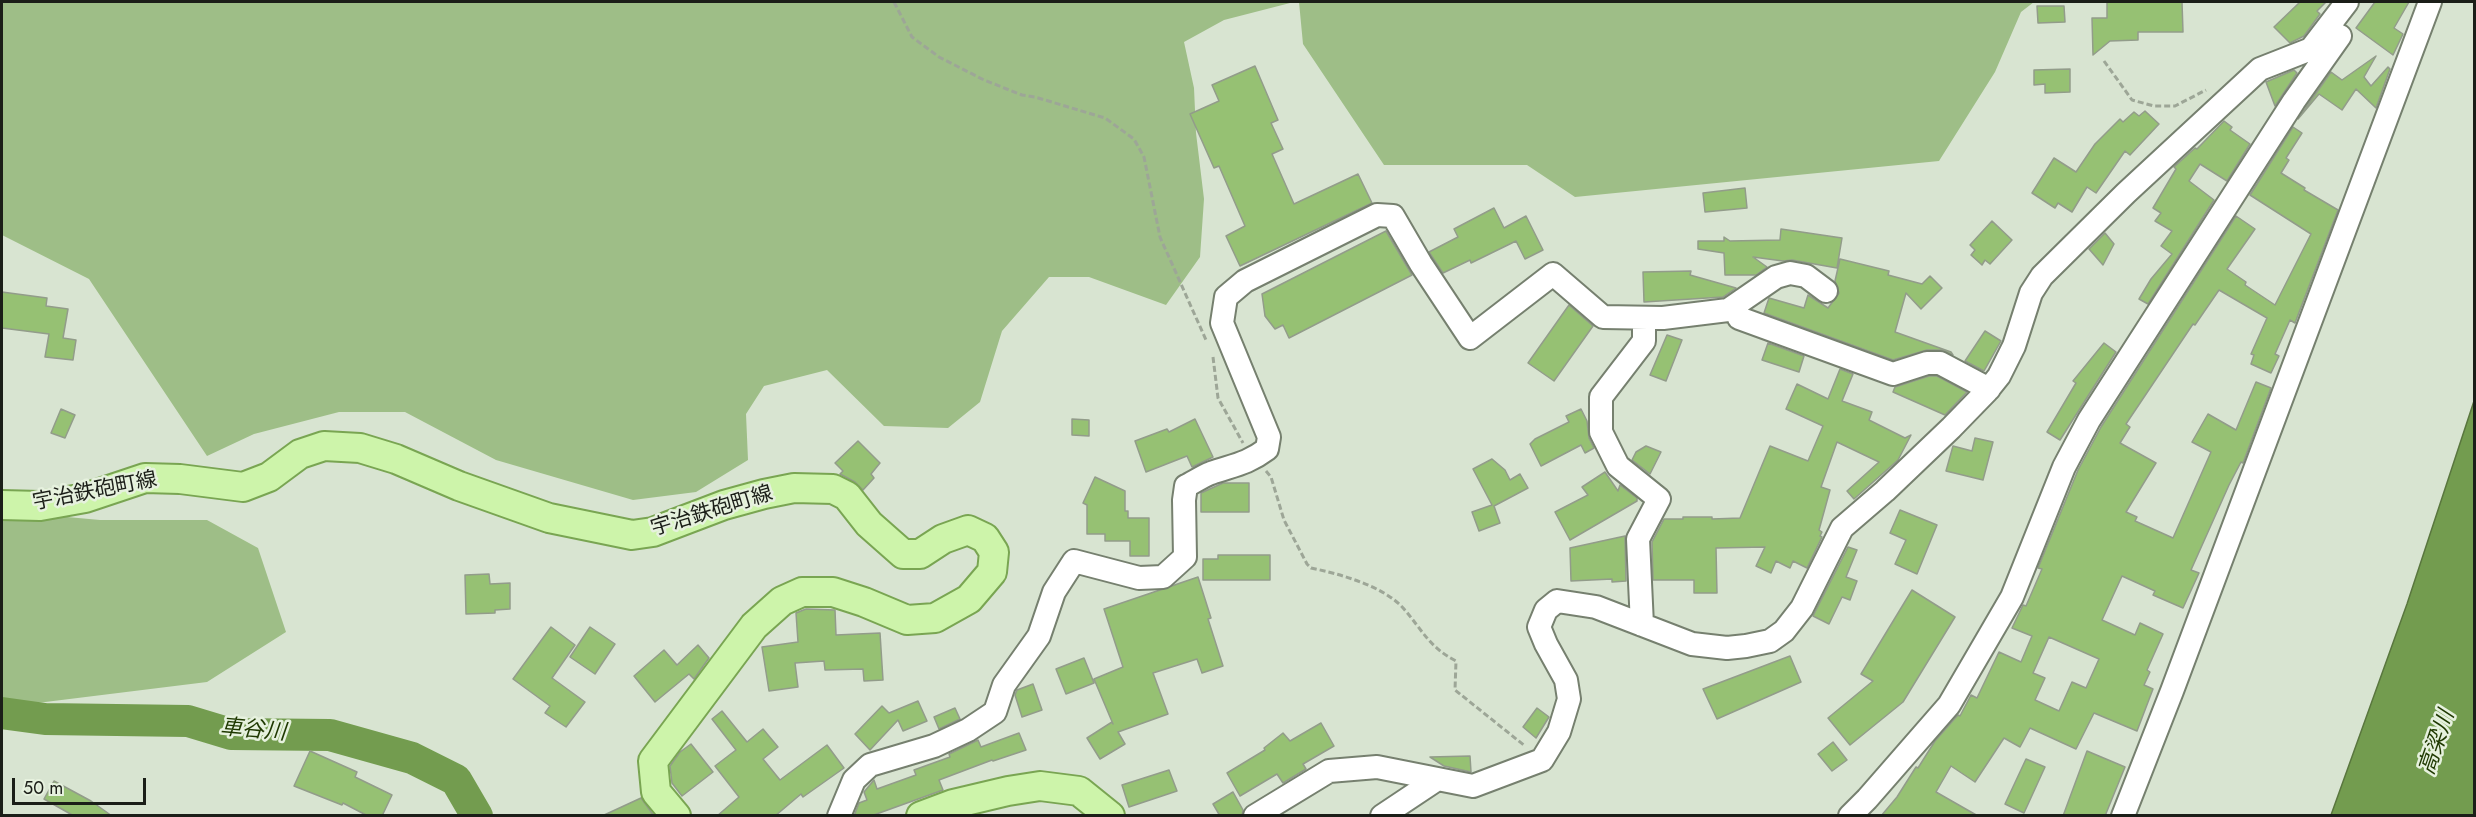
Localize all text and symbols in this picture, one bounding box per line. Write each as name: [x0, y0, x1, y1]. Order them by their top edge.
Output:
street label: 宇治鉄砲町線: [31, 468, 159, 516]
street label: 宇治鉄砲町線: [648, 482, 776, 542]
water label: 高梁川: [2415, 708, 2461, 778]
water label: 車谷川: [219, 715, 287, 747]
scale bar: [15, 766, 148, 804]
text: 50 m: [23, 775, 63, 801]

